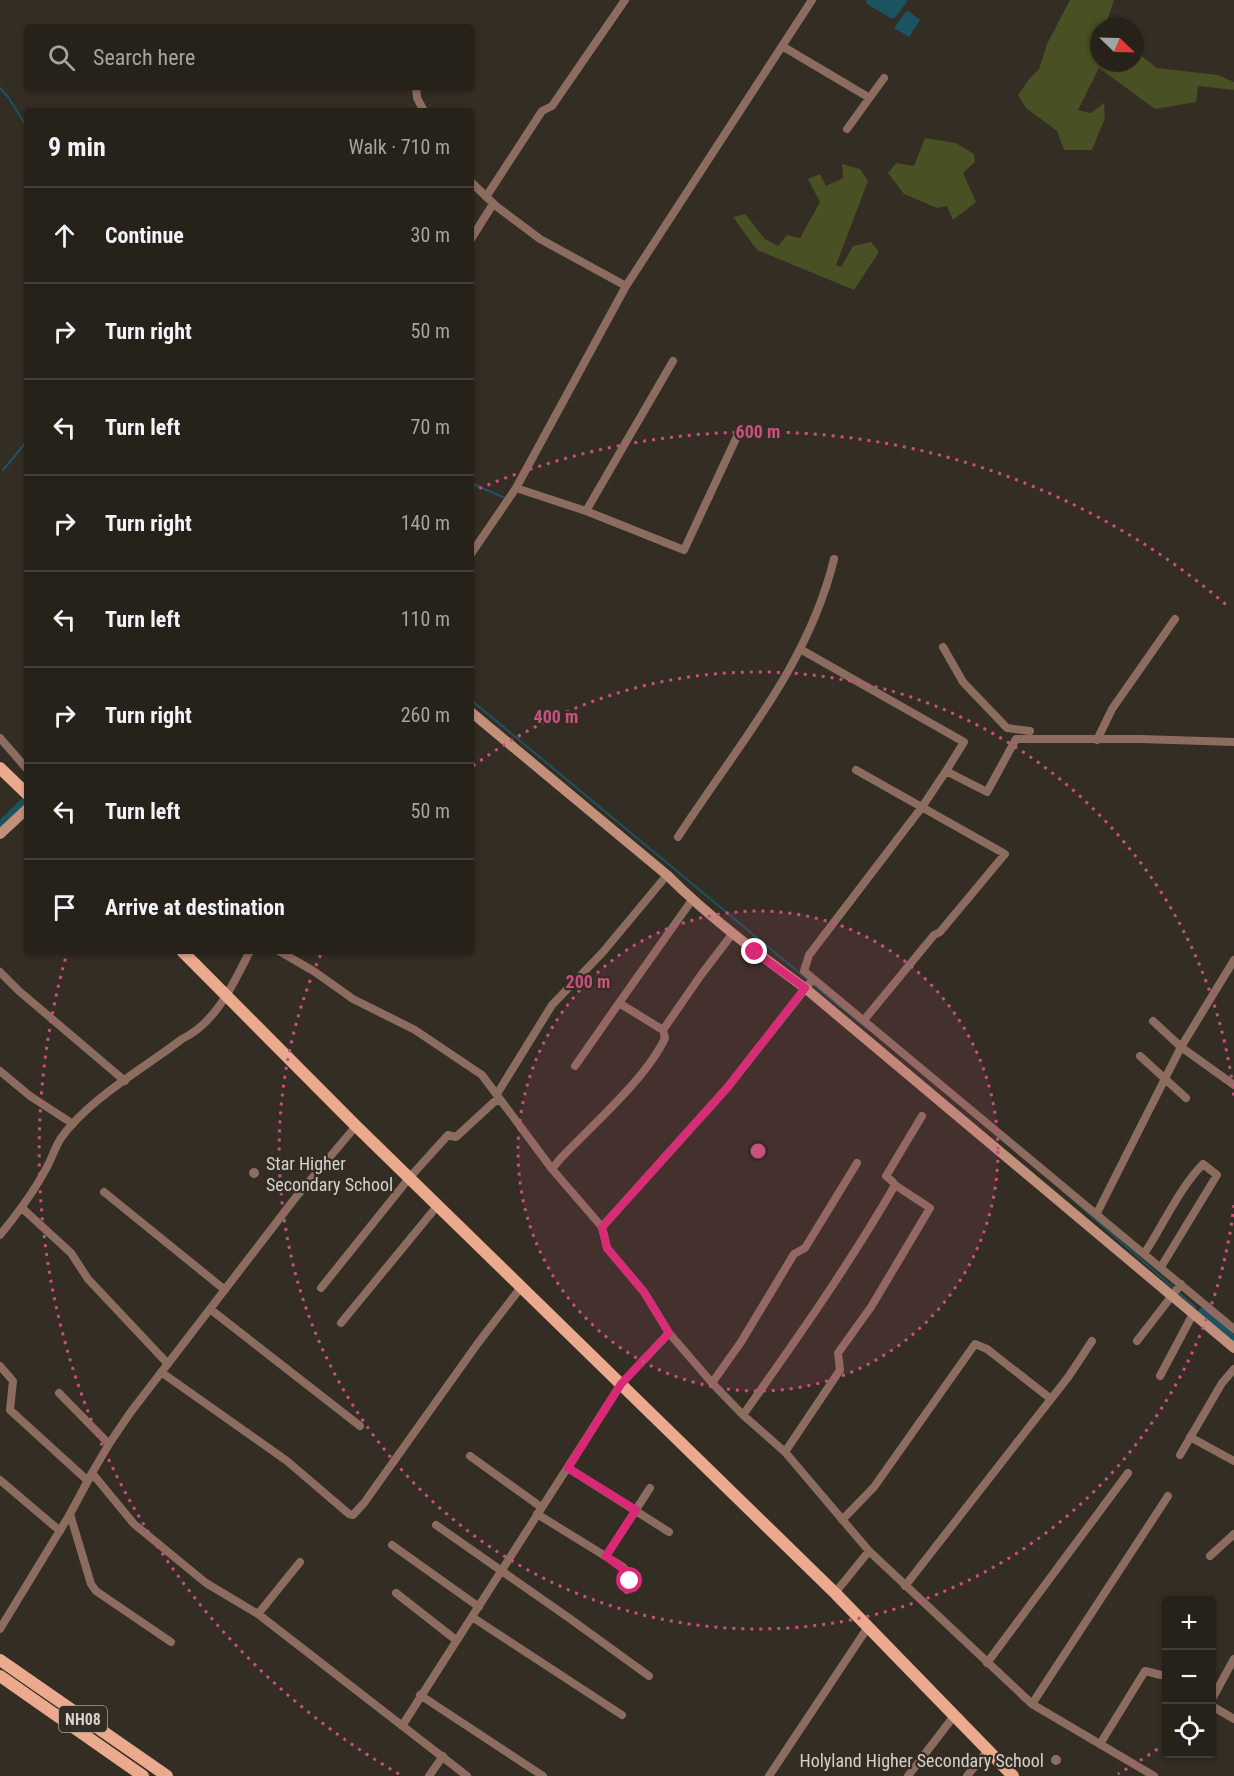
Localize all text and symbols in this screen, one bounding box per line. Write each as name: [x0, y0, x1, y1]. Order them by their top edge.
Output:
north arrow: [1090, 18, 1144, 72]
search box: [24, 24, 474, 90]
icon: search: [45, 41, 78, 74]
text: Search here: [93, 45, 195, 70]
text: 9 min: [48, 132, 106, 162]
text: Walk · 710 m: [349, 135, 450, 159]
icon: ahead: [48, 219, 81, 252]
text: Continue: [105, 223, 184, 248]
text: 30 m: [411, 223, 450, 247]
icon: right: [48, 315, 81, 348]
text: Turn right: [105, 319, 192, 344]
text: 50 m: [411, 319, 450, 343]
icon: left: [48, 411, 81, 444]
text: Turn left: [105, 415, 180, 440]
text: 70 m: [411, 415, 450, 439]
text: 600 m: [736, 421, 780, 442]
icon: right: [48, 507, 81, 540]
text: Turn right: [105, 511, 192, 536]
text: 140 m: [401, 511, 450, 535]
icon: left: [48, 603, 81, 636]
text: Turn left: [105, 607, 180, 632]
text: 110 m: [401, 607, 450, 631]
icon: right: [48, 699, 81, 732]
text: Turn right: [105, 703, 192, 728]
text: 260 m: [401, 703, 450, 727]
text: 400 m: [534, 706, 578, 727]
icon: left: [48, 795, 81, 828]
text: Turn left: [105, 799, 180, 824]
text: 50 m: [411, 799, 450, 823]
icon: arrive: [48, 891, 81, 924]
text: Arrive at destination: [105, 895, 285, 920]
route end: [741, 938, 767, 964]
text: 200 m: [566, 971, 610, 992]
centre of rings: [748, 1141, 768, 1161]
place label: Star Higher Secondary School: [266, 1153, 393, 1195]
marker: Star Higher Secondary School: [247, 1166, 261, 1180]
route start: [616, 1567, 642, 1593]
map controls: [1162, 1596, 1216, 1758]
button: +: [1162, 1596, 1216, 1650]
button: −: [1162, 1650, 1216, 1704]
button: locate: [1162, 1704, 1216, 1758]
road number: NH08: [59, 1706, 107, 1732]
place label: Holyland Higher Secondary School: [800, 1750, 1044, 1771]
marker: Holyland Higher Secondary School: [1049, 1753, 1063, 1767]

